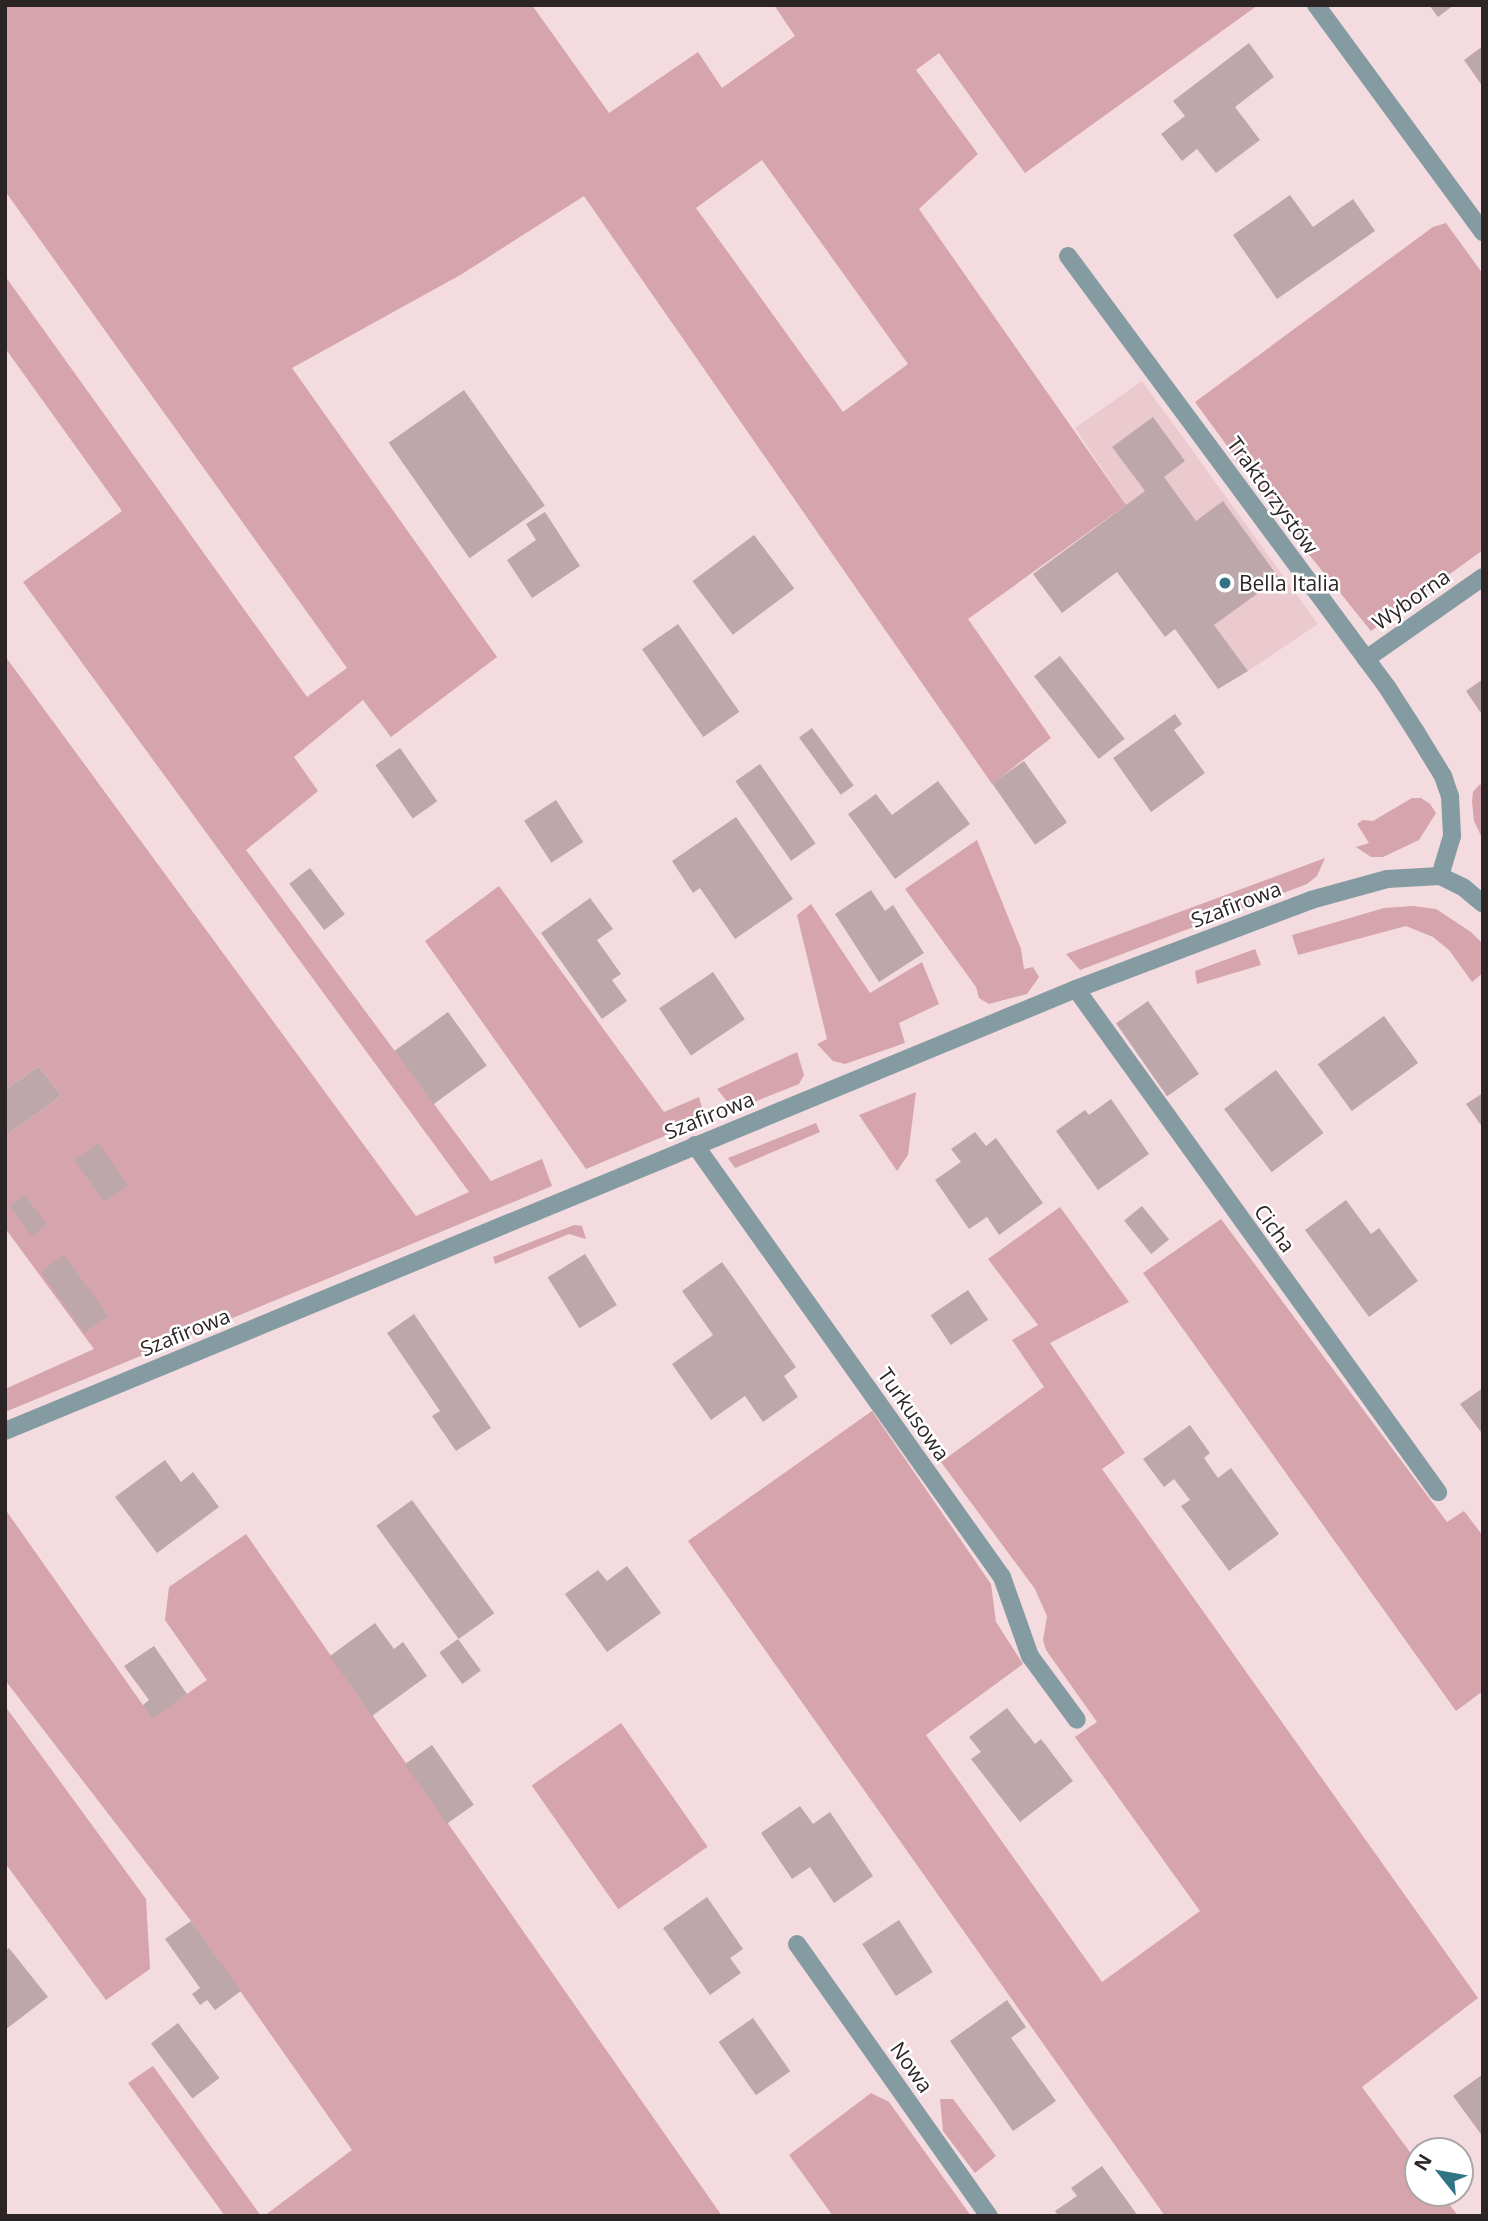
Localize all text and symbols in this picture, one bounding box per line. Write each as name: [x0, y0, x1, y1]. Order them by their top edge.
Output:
street label: Traktorzystów: [1222, 432, 1324, 558]
street label: Wyborna: [1368, 563, 1454, 635]
place label: Bella Italia: [1239, 570, 1339, 596]
marker: Bella Italia: [1217, 575, 1233, 591]
street label: Szafirowa: [1187, 875, 1285, 933]
street label: Szafirowa: [660, 1086, 758, 1144]
street label: Cicha: [1249, 1199, 1301, 1257]
street label: Szafirowa: [136, 1303, 234, 1361]
street label: Turkusowa: [873, 1363, 955, 1465]
street label: Nowa: [886, 2037, 938, 2097]
north arrow: [1404, 2137, 1474, 2207]
text: N: [1408, 2149, 1438, 2176]

